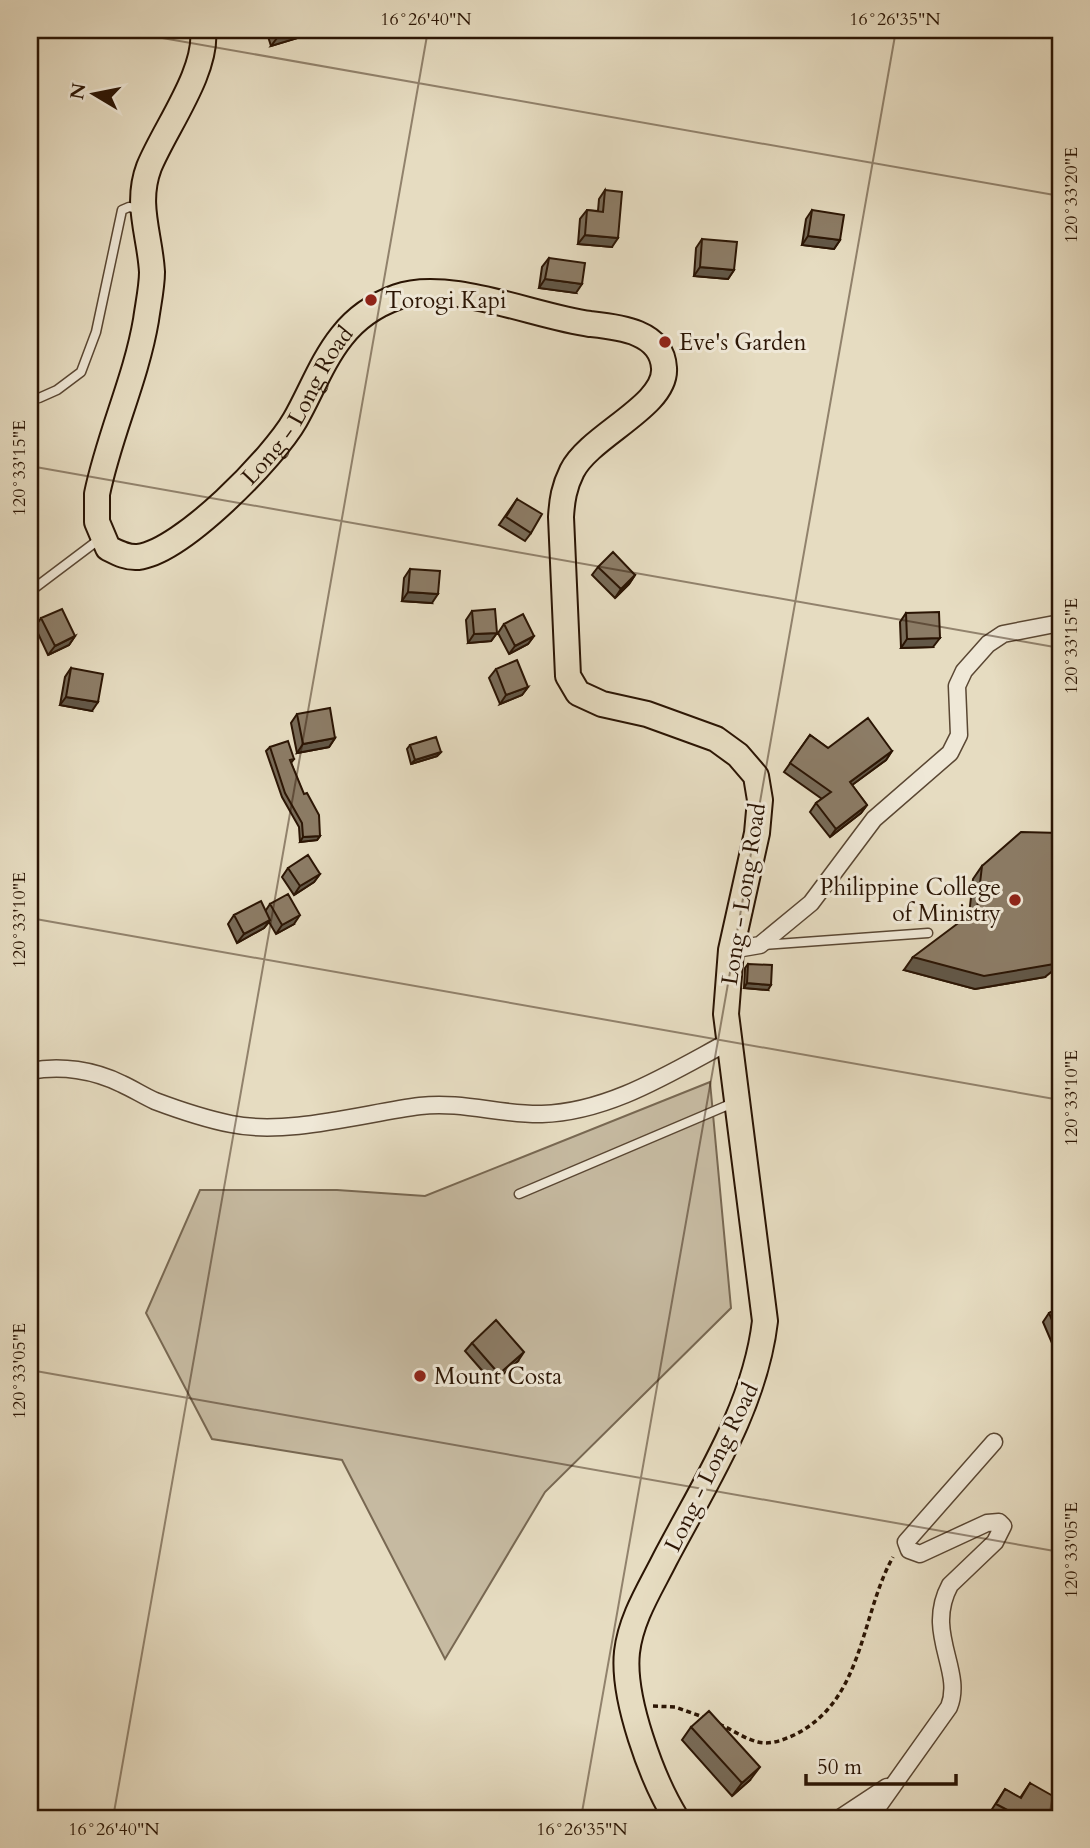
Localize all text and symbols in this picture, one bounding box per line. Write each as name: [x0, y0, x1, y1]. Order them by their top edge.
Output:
text: 16°26'40"N: [380, 7, 472, 32]
text: 16°26'35"N: [849, 7, 941, 32]
north arrow: [60, 60, 130, 130]
text: N: [64, 80, 93, 102]
text: 120°33'20"E: [1059, 147, 1084, 243]
place label: Torogi Kapi: [385, 285, 506, 316]
marker: Torogi Kapi: [363, 292, 379, 308]
street label: Long - Long Road: [235, 319, 361, 492]
place label: Eve's Garden: [679, 327, 807, 358]
marker: Eve's Garden: [657, 334, 673, 350]
text: 120°33'15"E: [7, 420, 32, 516]
text: 120°33'15"E: [1059, 598, 1084, 694]
street label: Long - Long Road: [714, 800, 773, 987]
text: 120°33'10"E: [7, 872, 32, 968]
place label: Philippine College of Ministry: [820, 872, 1001, 929]
marker: Philippine College of Ministry: [1007, 892, 1023, 908]
text: 120°33'10"E: [1059, 1050, 1084, 1146]
text: 120°33'05"E: [7, 1323, 32, 1419]
place label: Mount Costa: [434, 1361, 562, 1392]
marker: Mount Costa: [412, 1368, 428, 1384]
street label: Long - Long Road: [657, 1377, 766, 1557]
text: 120°33'05"E: [1059, 1502, 1084, 1598]
scale bar: [806, 1743, 957, 1787]
text: 50 m: [817, 1753, 862, 1782]
text: 16°26'40"N: [68, 1817, 160, 1842]
text: 16°26'35"N: [536, 1817, 628, 1842]

